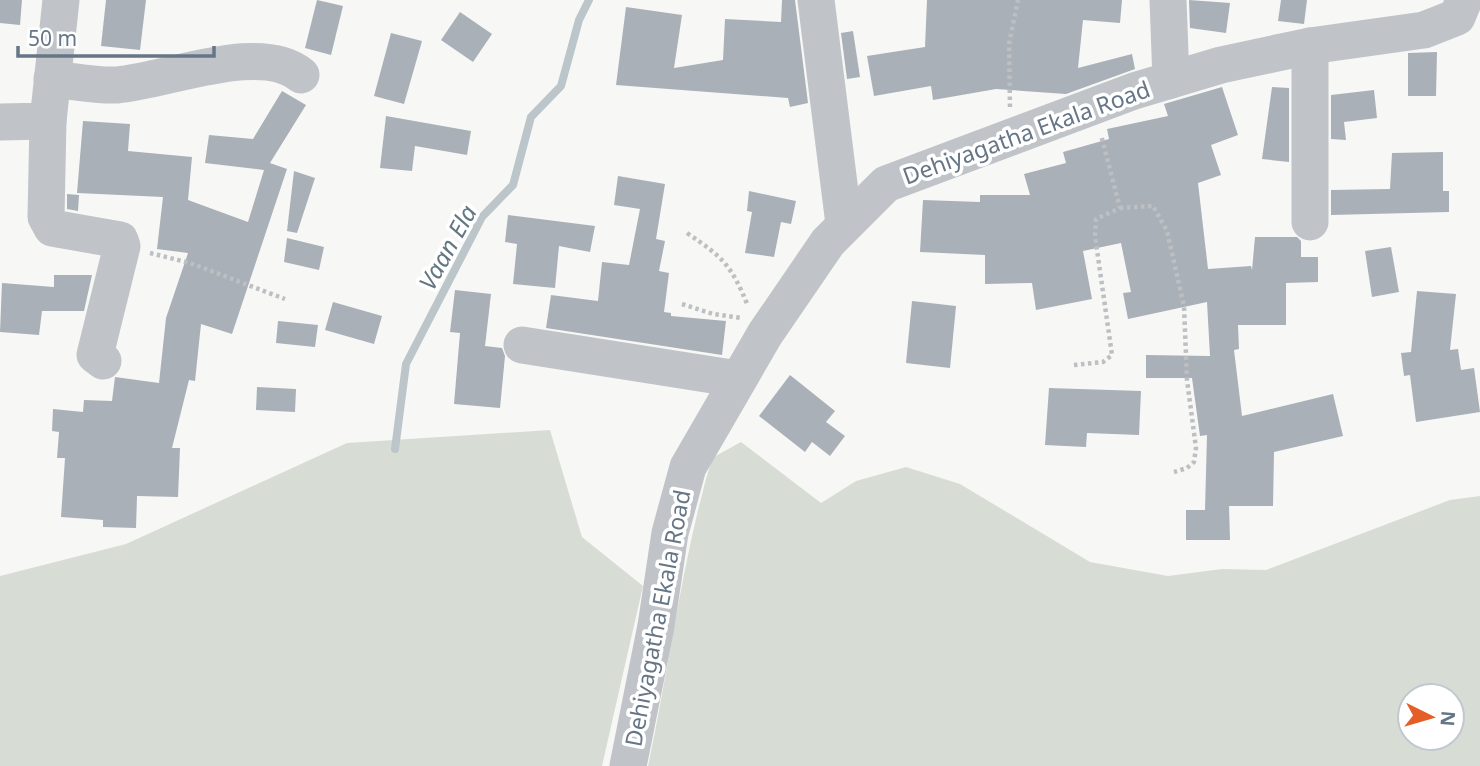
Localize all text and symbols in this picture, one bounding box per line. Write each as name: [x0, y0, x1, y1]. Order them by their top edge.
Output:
scale bar: [18, 14, 214, 58]
text: 50 m: [28, 24, 77, 52]
street label: Dehiyagatha Ekala Road: [898, 72, 1154, 192]
water label: Vaan Ela: [410, 198, 484, 295]
street label: Dehiyagatha Ekala Road: [616, 487, 698, 749]
north arrow: [1396, 682, 1466, 752]
text: N: [1434, 710, 1462, 727]

